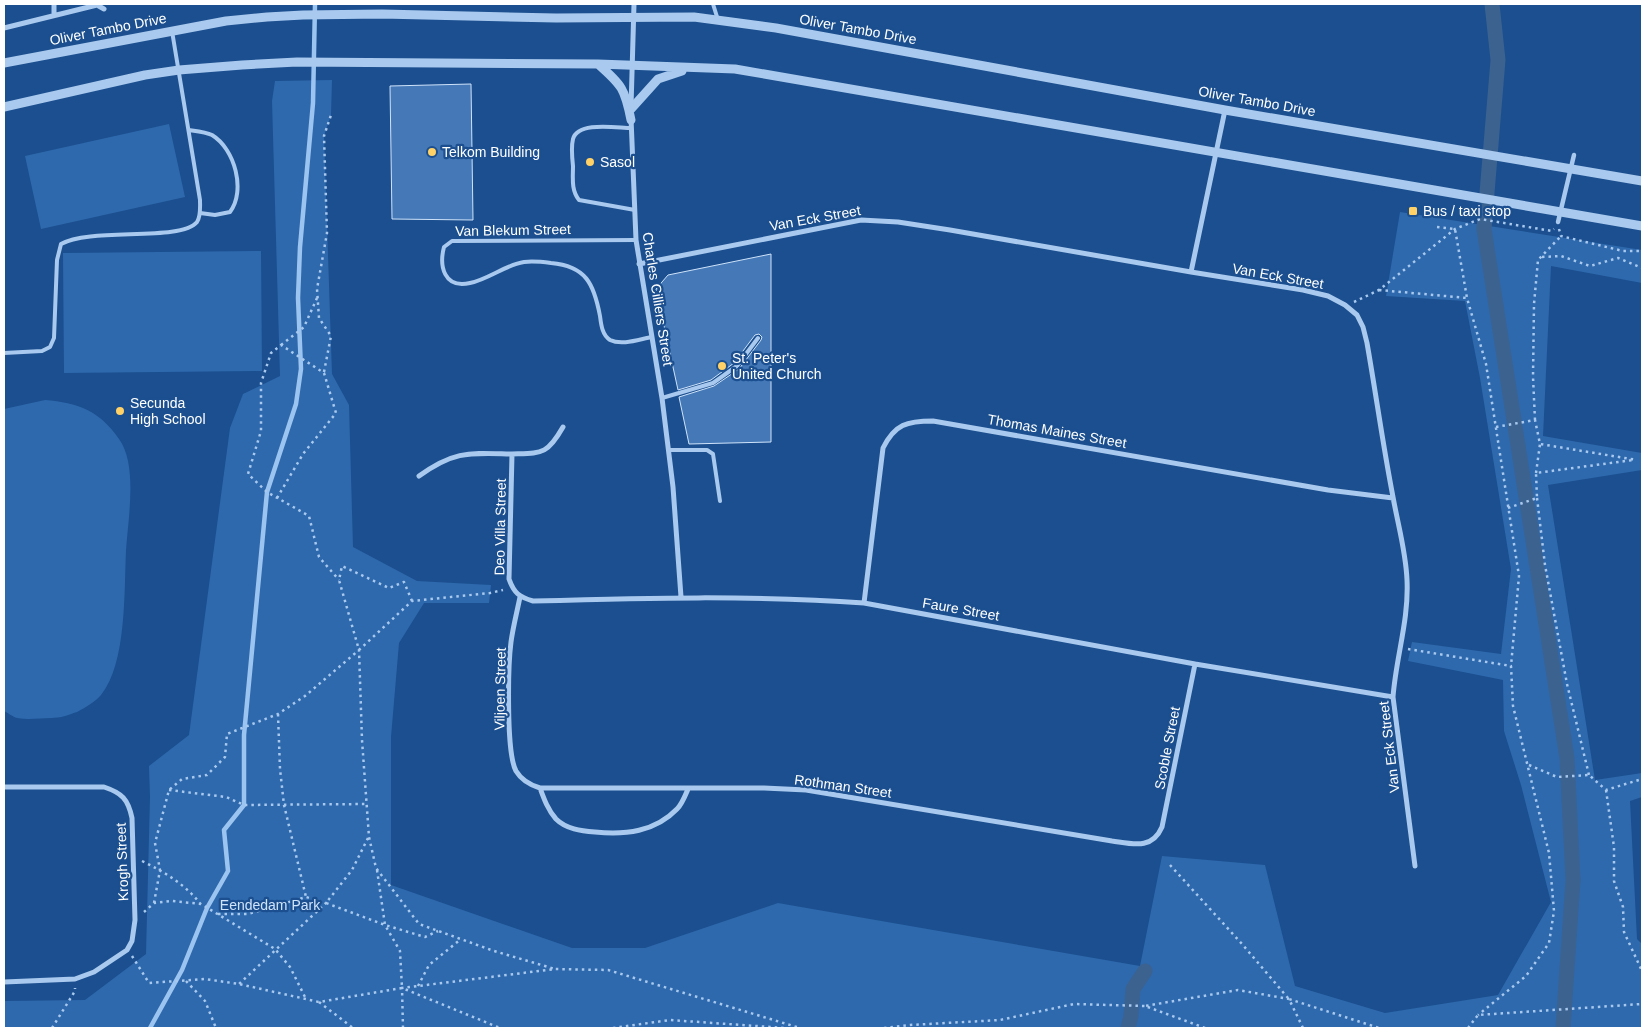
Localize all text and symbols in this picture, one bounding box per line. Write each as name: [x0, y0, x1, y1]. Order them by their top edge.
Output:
street label: Oliver Tambo Drive: [48, 10, 168, 48]
street label: Oliver Tambo Drive: [798, 11, 918, 47]
street label: Oliver Tambo Drive: [1197, 83, 1317, 119]
place label: Telkom Building: [442, 144, 540, 160]
marker: Telkom Building: [426, 146, 438, 158]
place label: Sasol: [600, 154, 635, 170]
marker: Sasol: [584, 156, 596, 168]
street label: Van Eck Street: [768, 202, 862, 234]
place label: Bus / taxi stop: [1423, 203, 1511, 219]
marker: Bus / taxi stop: [1407, 205, 1419, 217]
street label: Van Blekum Street: [455, 221, 571, 239]
street label: Charles Cilliers Street: [640, 231, 677, 367]
street label: Van Eck Street: [1231, 260, 1325, 292]
place label: St. Peter's United Church: [732, 350, 822, 382]
marker: St. Peter's United Church: [716, 360, 728, 372]
place label: Secunda High School: [130, 395, 206, 427]
marker: Secunda High School: [114, 405, 126, 417]
street label: Thomas Maines Street: [986, 411, 1128, 451]
street label: Deo Villa Street: [491, 478, 509, 576]
street label: Faure Street: [921, 594, 1001, 624]
street label: Viljoen Street: [491, 647, 509, 731]
street label: Van Eck Street: [1375, 700, 1403, 794]
street label: Scoble Street: [1151, 705, 1183, 791]
street label: Rothman Street: [793, 771, 893, 801]
street label: Krogh Street: [113, 822, 131, 902]
park label: Eendedam Park: [220, 897, 321, 913]

